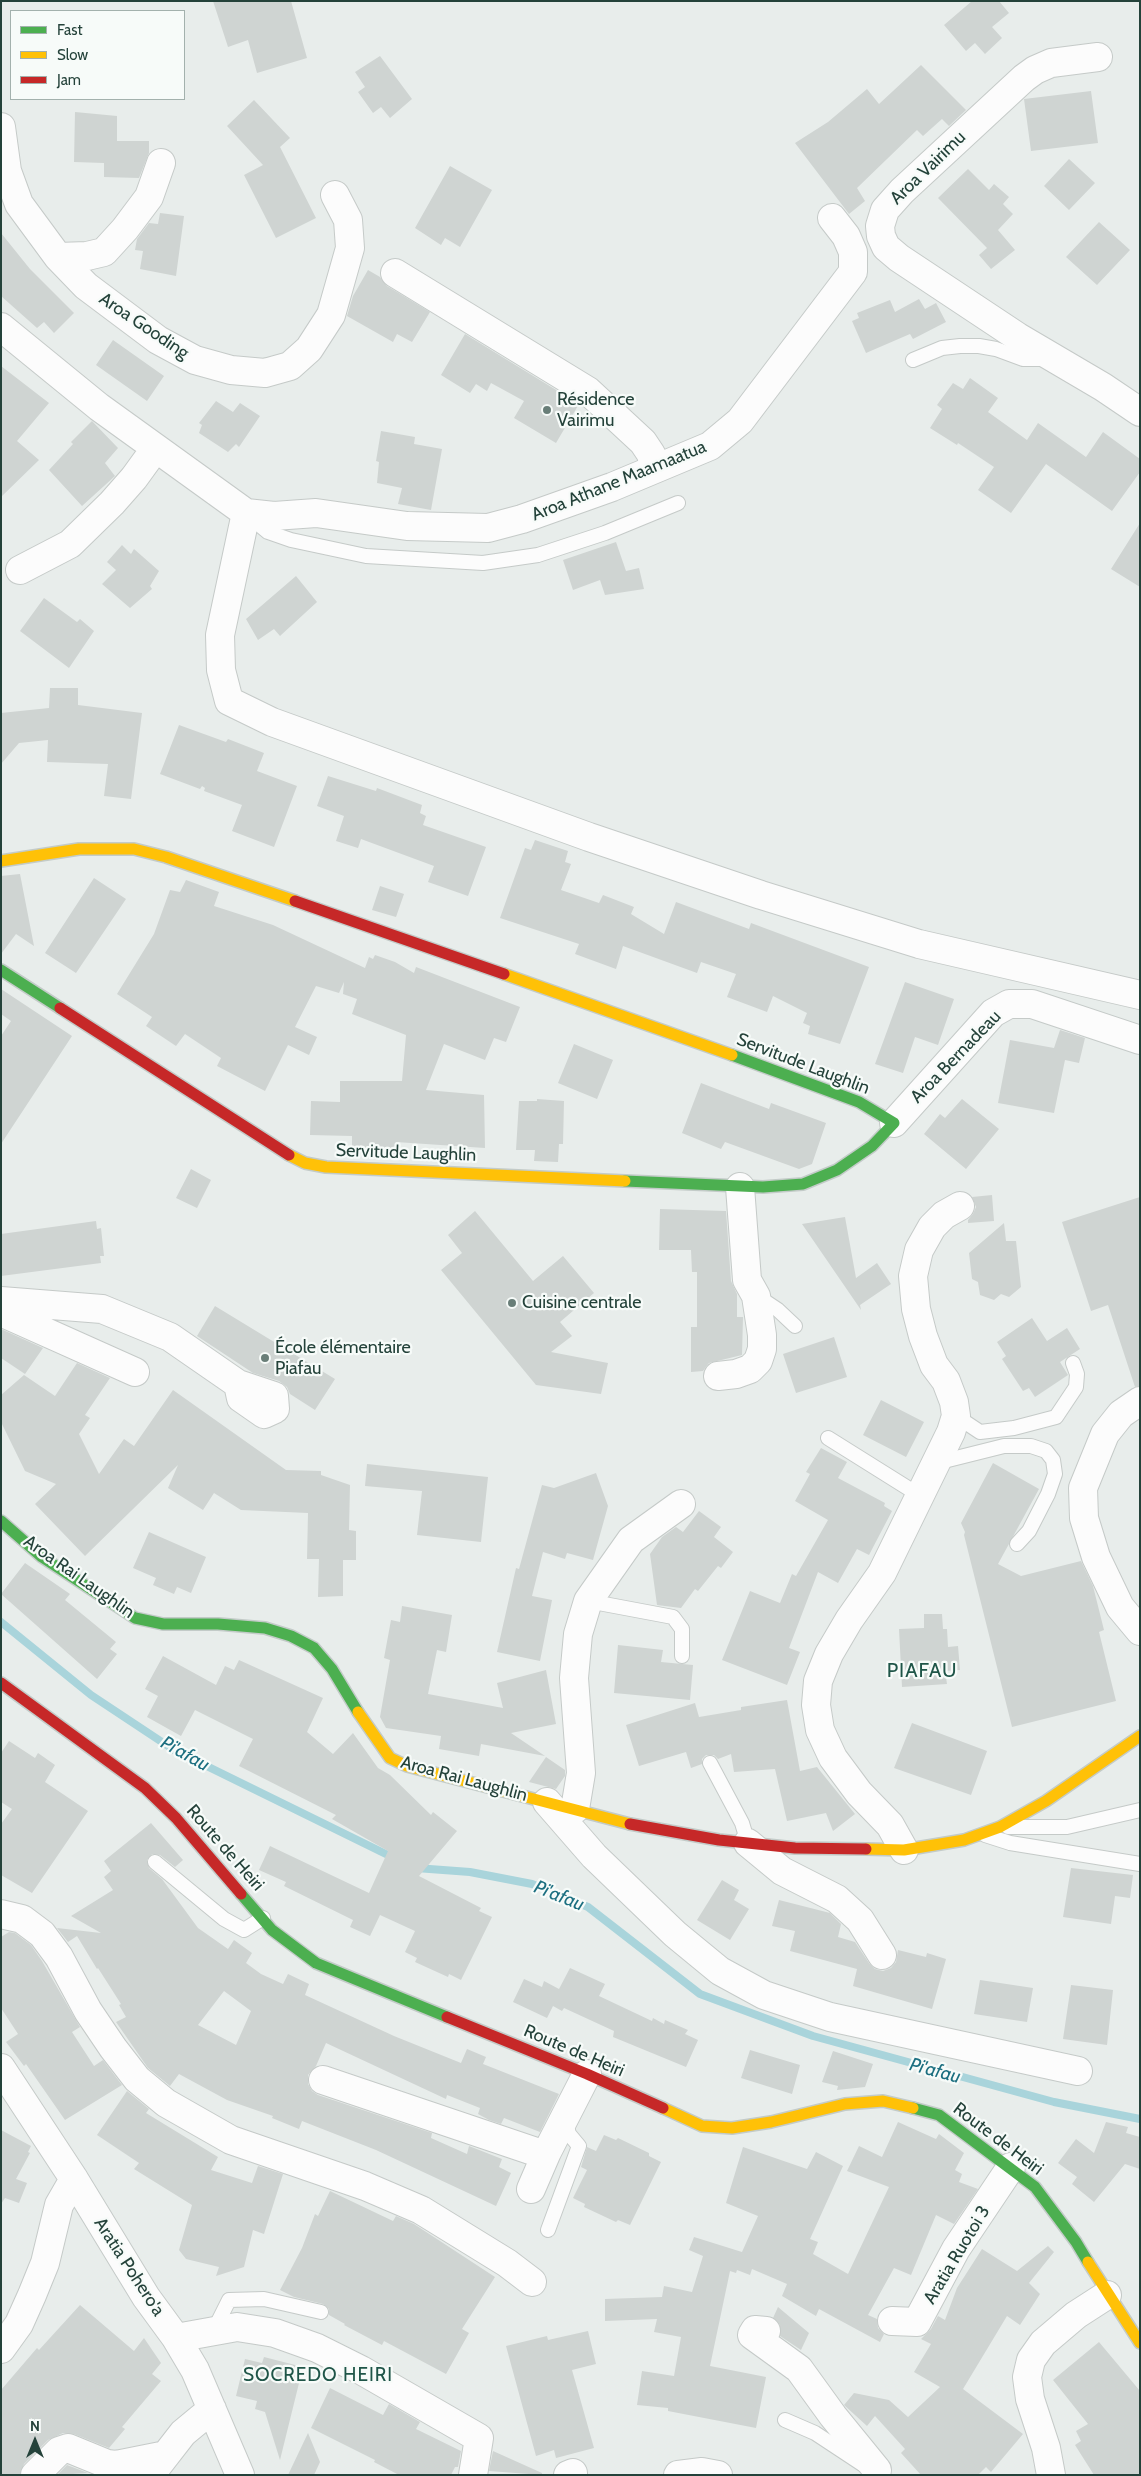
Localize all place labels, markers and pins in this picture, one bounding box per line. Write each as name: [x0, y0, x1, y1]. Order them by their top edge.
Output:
place label: Résidence Vairimu: [557, 389, 635, 432]
marker: Résidence Vairimu: [541, 404, 553, 416]
place label: Cuisine centrale: [522, 1292, 641, 1314]
marker: Cuisine centrale: [506, 1297, 518, 1309]
place label: École élémentaire Piafau: [275, 1337, 411, 1380]
marker: École élémentaire Piafau: [259, 1352, 271, 1364]

